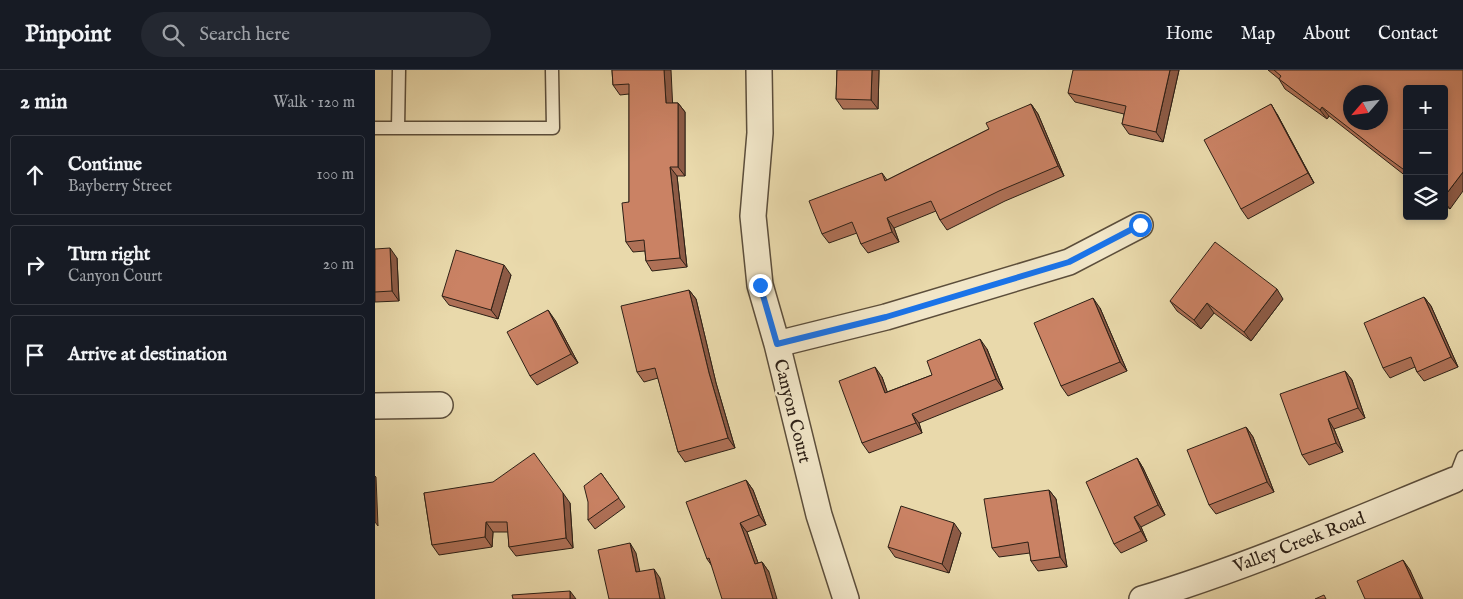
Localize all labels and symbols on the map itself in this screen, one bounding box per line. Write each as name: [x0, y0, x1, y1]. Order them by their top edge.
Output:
north arrow: [1343, 85, 1388, 130]
route start: [1129, 214, 1152, 237]
route end: [749, 274, 772, 297]
street label: Canyon Court: [768, 357, 816, 466]
street label: Valley Creek Road: [1229, 508, 1369, 579]

